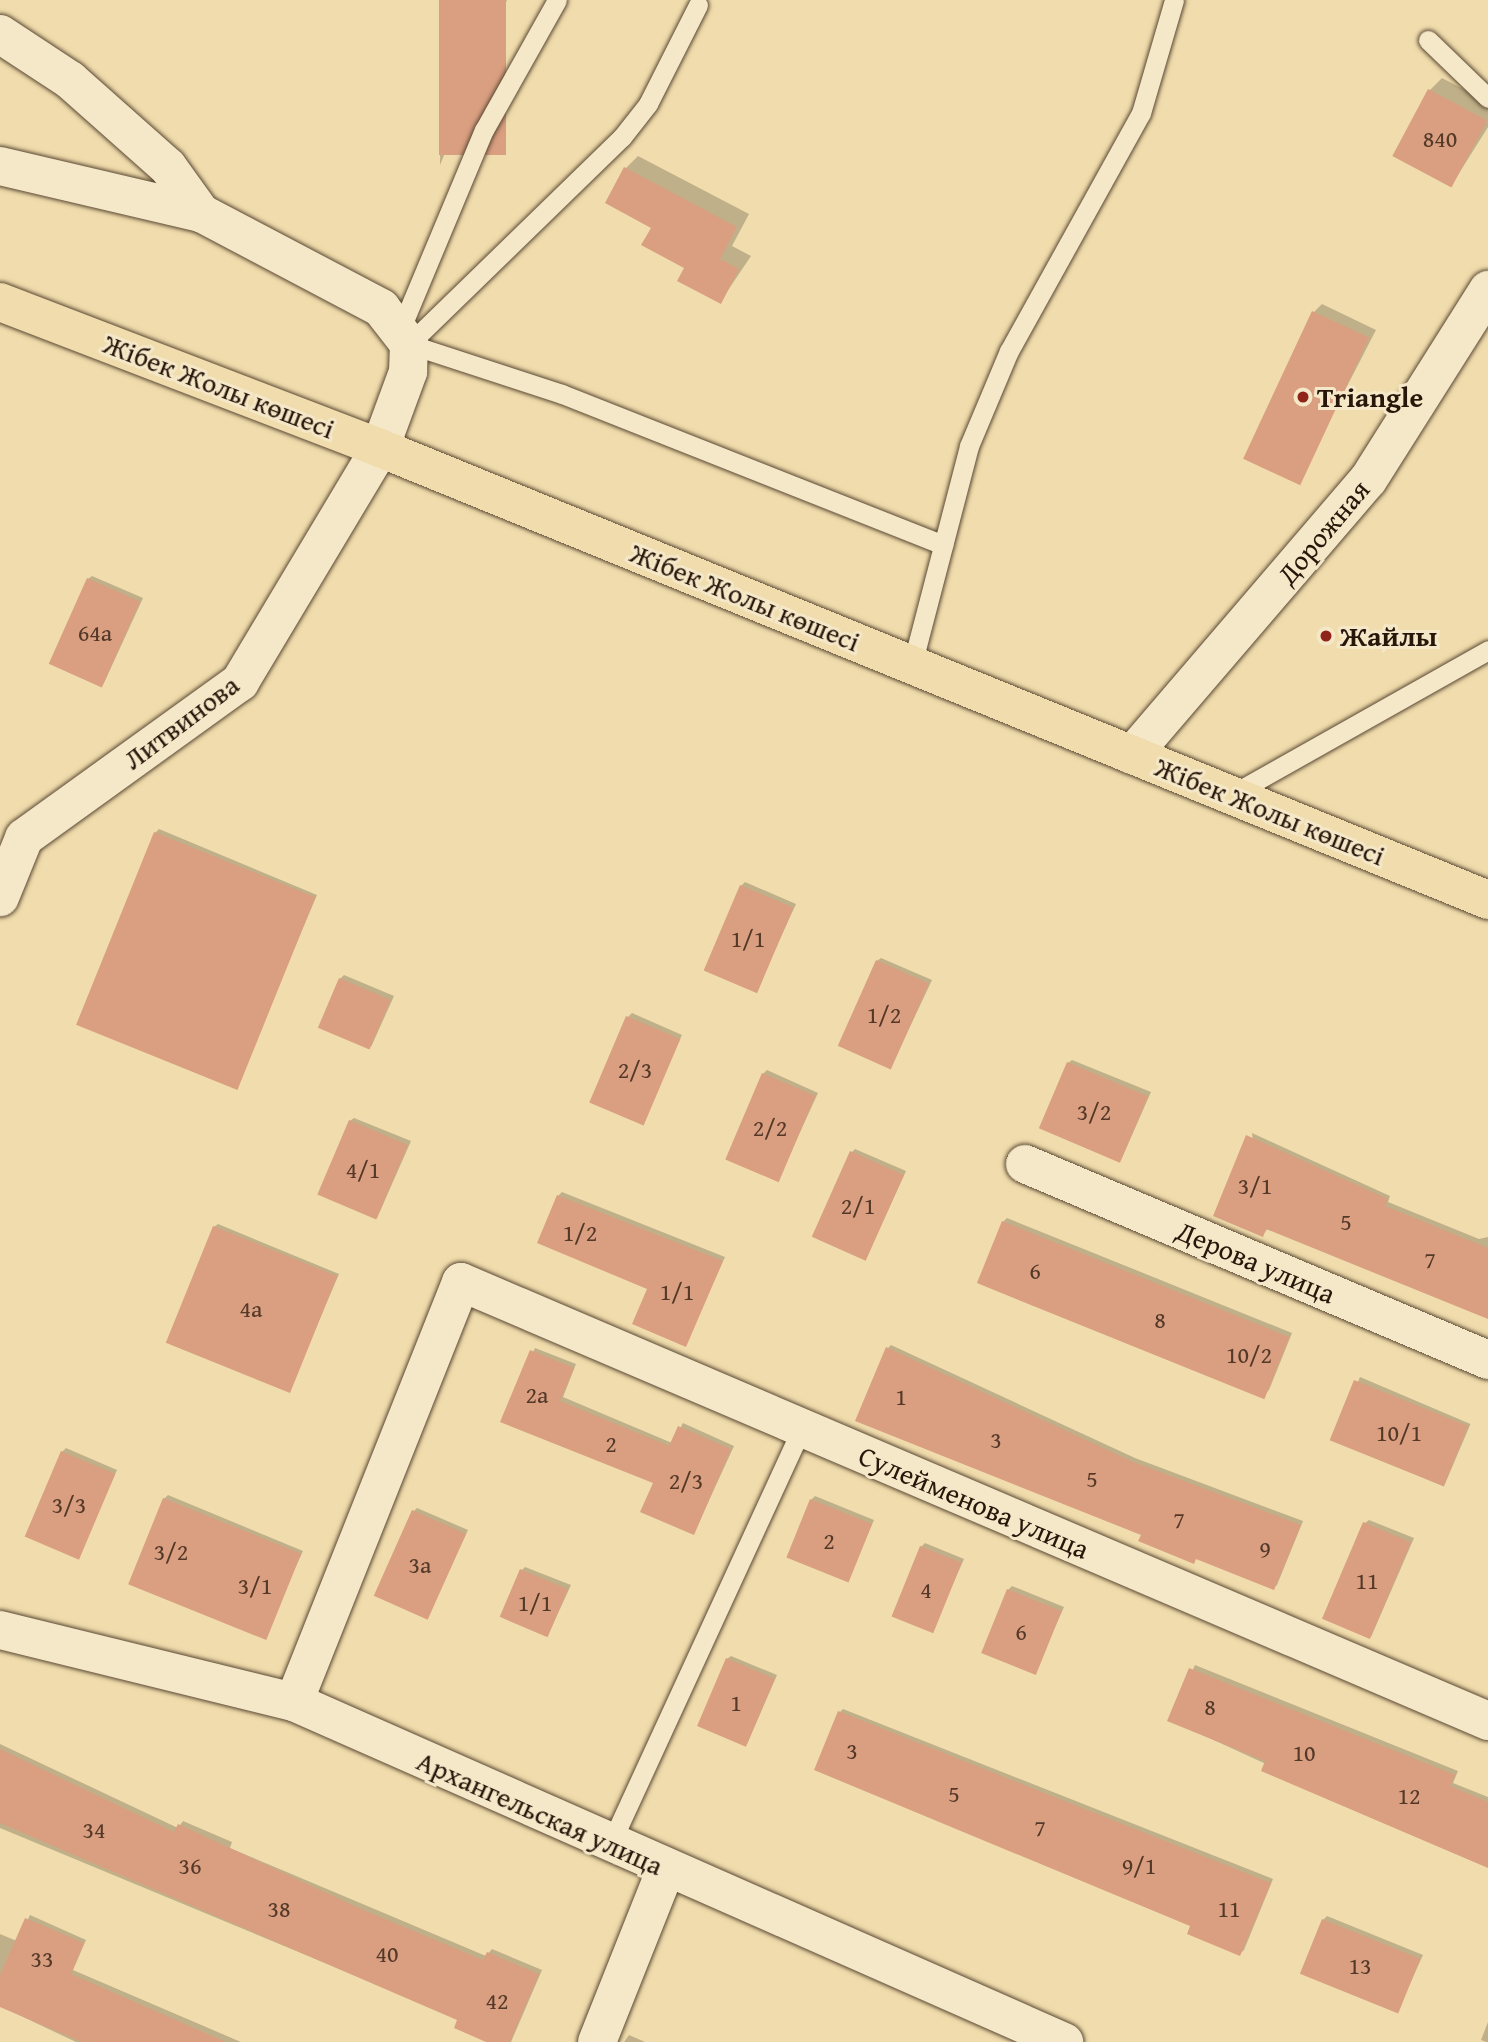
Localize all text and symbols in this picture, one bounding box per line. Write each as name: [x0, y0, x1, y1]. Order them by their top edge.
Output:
house number: 840: [1423, 125, 1457, 153]
street label: Жібек Жолы көшесі: [99, 326, 339, 446]
place label: Triangle: [1317, 380, 1423, 414]
marker: Triangle: [1295, 389, 1311, 405]
street label: Дорожная: [1270, 473, 1376, 591]
street label: Жібек Жолы көшесі: [625, 536, 865, 658]
house number: 64а: [78, 619, 112, 647]
place label: Жайлы: [1340, 619, 1437, 653]
marker: Жайлы: [1318, 628, 1334, 644]
street label: Литвинова: [117, 668, 245, 776]
street label: Жібек Жолы көшесі: [1150, 750, 1390, 872]
house number: 1/1: [731, 925, 765, 953]
house number: 1/2: [867, 1001, 901, 1029]
house number: 2/3: [618, 1056, 652, 1084]
house number: 3/2: [1077, 1098, 1111, 1126]
house number: 2/2: [753, 1114, 787, 1142]
house number: 4/1: [346, 1156, 380, 1184]
house number: 3/1: [1238, 1172, 1272, 1200]
house number: 2/1: [841, 1192, 875, 1220]
house number: 5: [1340, 1208, 1352, 1236]
street label: Дерова улица: [1172, 1213, 1340, 1311]
house number: 1/2: [563, 1219, 597, 1247]
house number: 7: [1424, 1246, 1436, 1274]
house number: 6: [1029, 1257, 1041, 1285]
house number: 1/1: [660, 1278, 694, 1306]
house number: 4а: [240, 1295, 262, 1323]
house number: 8: [1154, 1306, 1166, 1334]
house number: 10/2: [1226, 1341, 1272, 1369]
house number: 2а: [526, 1381, 548, 1409]
house number: 1: [895, 1383, 907, 1411]
house number: 10/1: [1376, 1419, 1422, 1447]
house number: 3: [990, 1426, 1002, 1454]
house number: 2: [605, 1430, 617, 1458]
street label: Сулейменова улица: [854, 1438, 1094, 1566]
house number: 5: [1086, 1465, 1098, 1493]
house number: 2/3: [669, 1467, 703, 1495]
house number: 3/3: [52, 1491, 86, 1519]
house number: 7: [1173, 1506, 1185, 1534]
house number: 2: [823, 1527, 835, 1555]
house number: 9: [1259, 1535, 1271, 1563]
house number: 3/2: [154, 1538, 188, 1566]
house number: 3а: [409, 1551, 431, 1579]
house number: 11: [1355, 1567, 1379, 1595]
house number: 3/1: [238, 1572, 272, 1600]
house number: 4: [920, 1576, 932, 1604]
house number: 1/1: [518, 1589, 552, 1617]
house number: 6: [1015, 1618, 1027, 1646]
house number: 1: [730, 1689, 742, 1717]
house number: 8: [1204, 1693, 1216, 1721]
house number: 3: [846, 1737, 858, 1765]
house number: 10: [1292, 1739, 1316, 1767]
street label: Архангельская улица: [412, 1744, 668, 1882]
house number: 5: [948, 1780, 960, 1808]
house number: 12: [1397, 1782, 1421, 1810]
house number: 7: [1034, 1814, 1046, 1842]
house number: 34: [82, 1816, 106, 1844]
house number: 36: [178, 1852, 202, 1880]
house number: 9/1: [1122, 1852, 1156, 1880]
house number: 38: [267, 1895, 291, 1923]
house number: 11: [1217, 1895, 1241, 1923]
house number: 40: [375, 1940, 399, 1968]
house number: 33: [30, 1945, 54, 1973]
house number: 13: [1348, 1952, 1372, 1980]
house number: 42: [485, 1987, 509, 2015]

